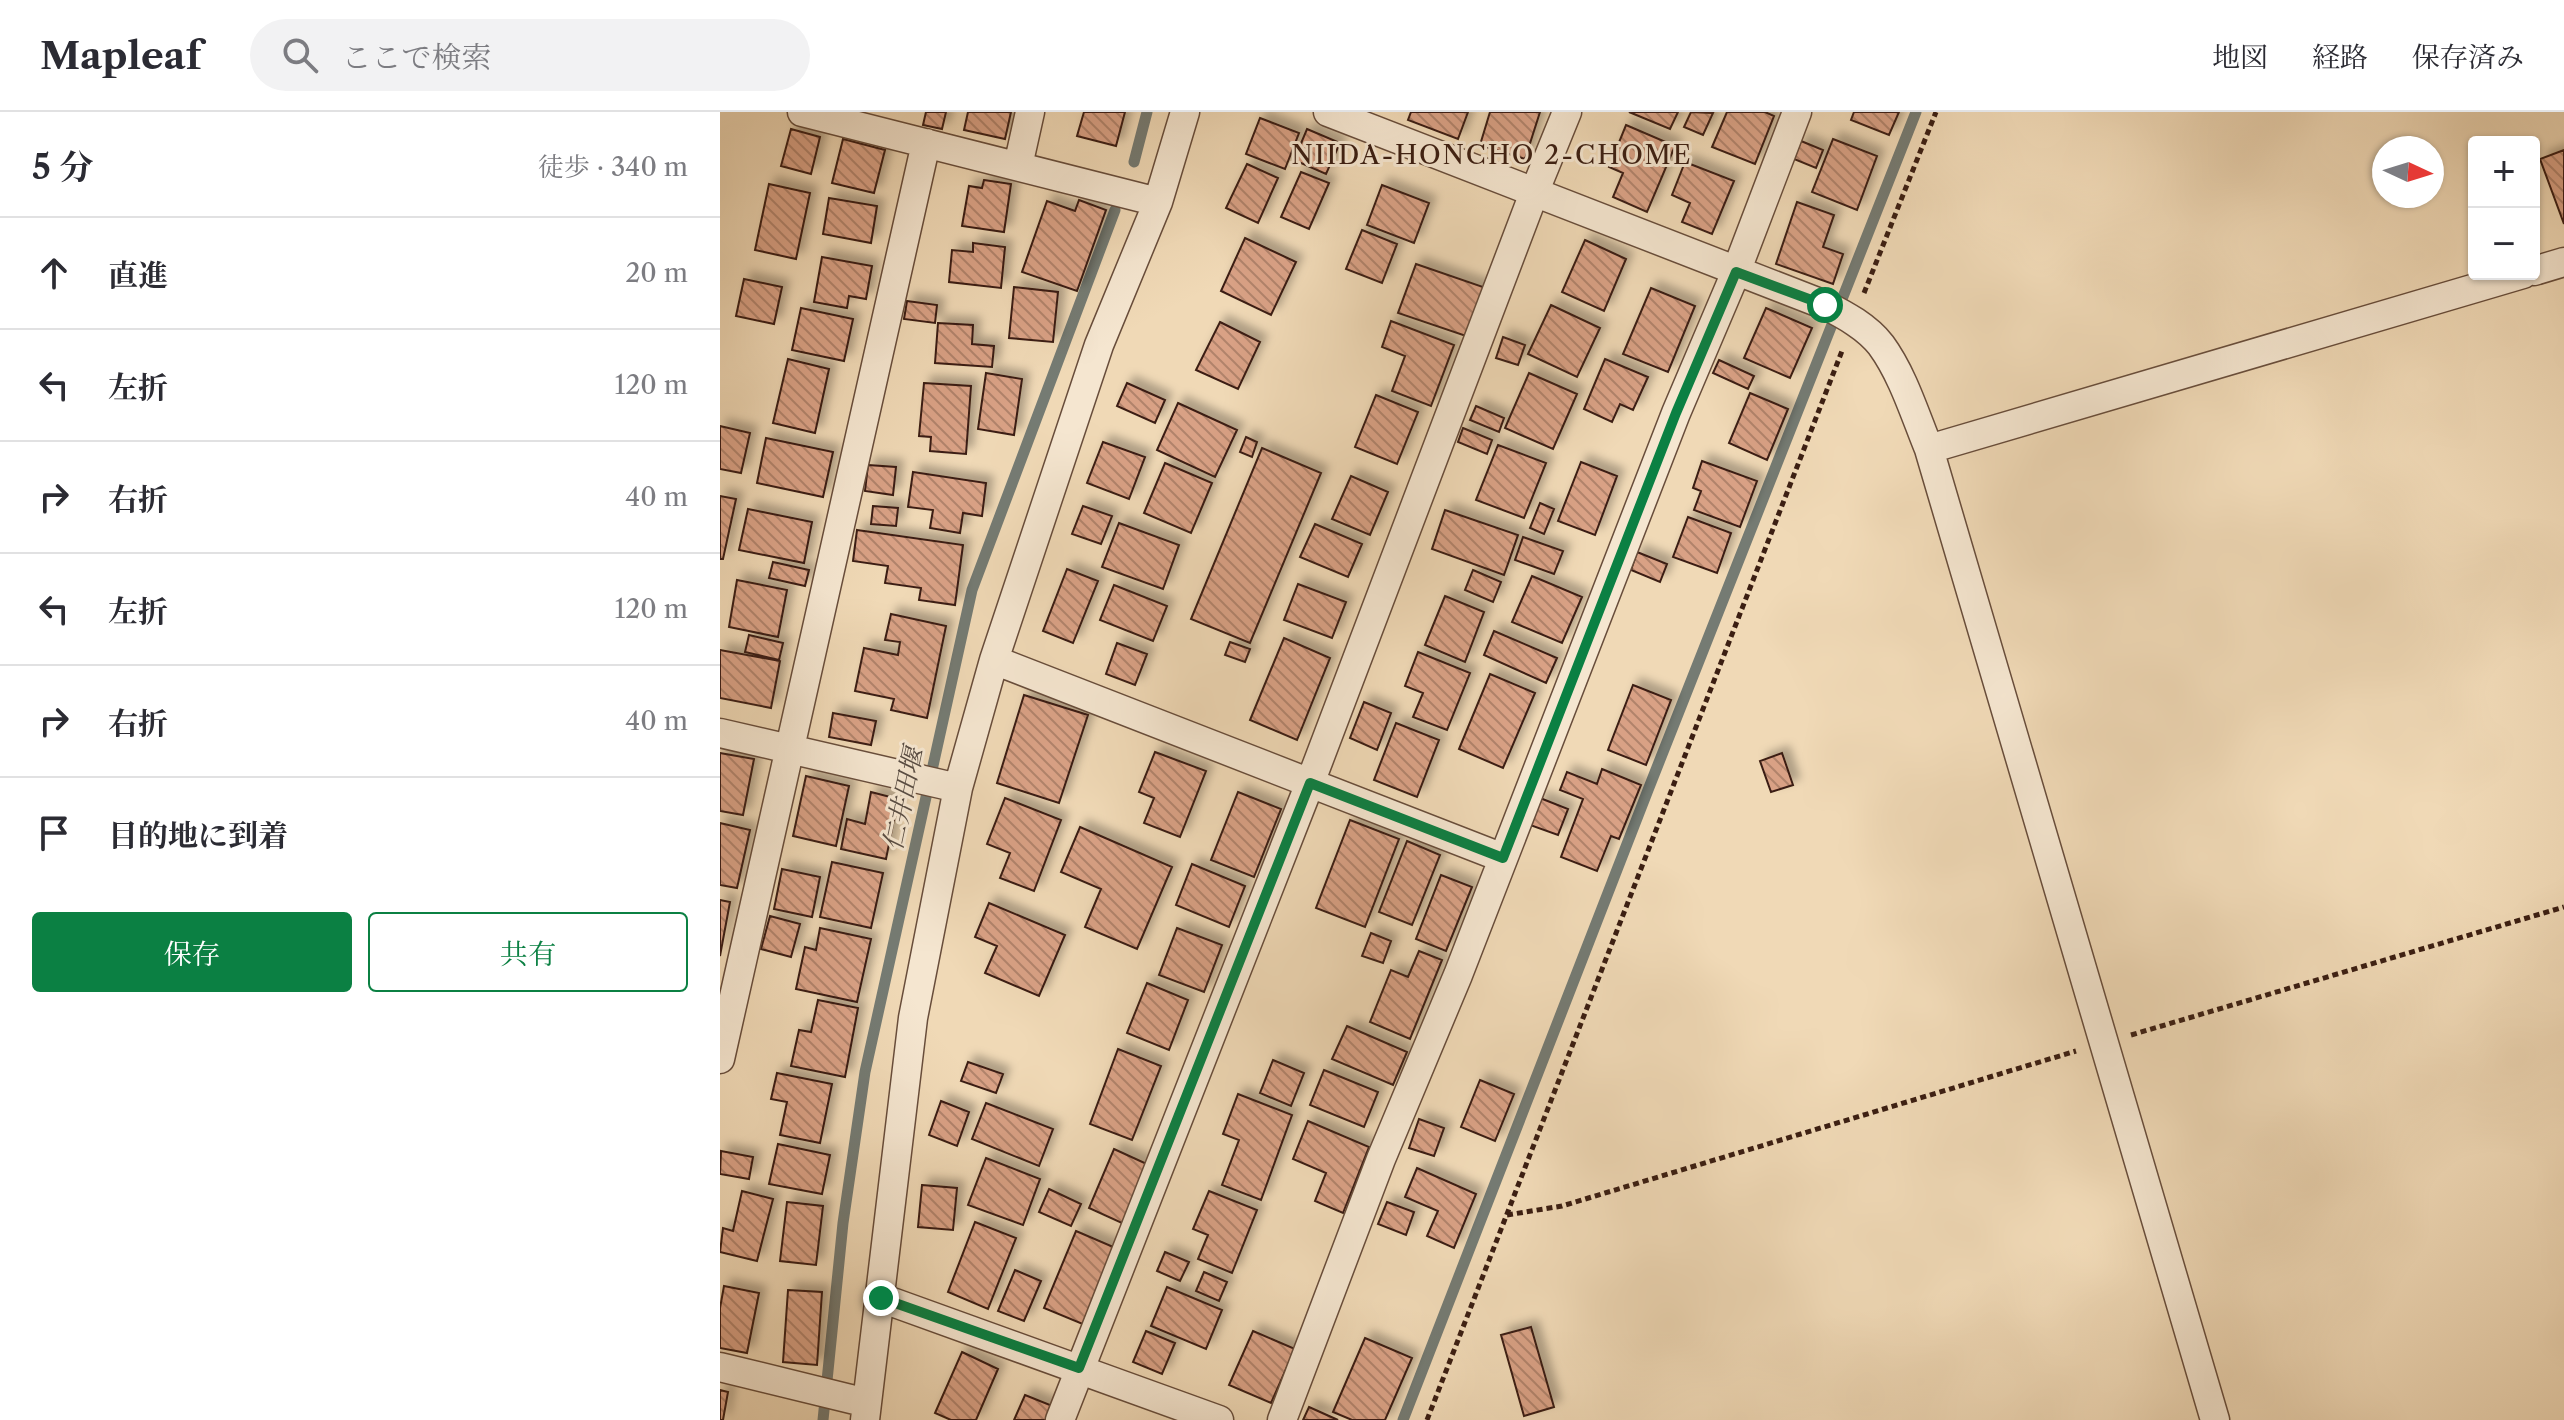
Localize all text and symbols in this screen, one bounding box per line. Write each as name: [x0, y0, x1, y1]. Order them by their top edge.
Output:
search box: [250, 19, 810, 91]
text: Mapleaf: [40, 32, 202, 79]
icon: search: [278, 33, 322, 77]
text: ここで検索: [342, 39, 492, 76]
text: 地図: [2212, 40, 2268, 74]
text: 経路: [2312, 40, 2368, 74]
text: 保存済み: [2412, 40, 2524, 74]
north arrow: [2372, 136, 2444, 208]
map controls: [2468, 136, 2540, 280]
button: +: [2468, 136, 2540, 208]
district label: NIIDA-HONCHO 2-CHOME: [1291, 139, 1693, 171]
text: 5 分: [32, 146, 93, 188]
text: 徒歩 · 340 m: [538, 151, 688, 183]
button: −: [2468, 208, 2540, 280]
icon: ahead: [32, 251, 76, 295]
text: 直進: [108, 257, 168, 294]
text: 20 m: [625, 257, 688, 289]
route start: [1807, 287, 1843, 323]
icon: left: [32, 363, 76, 407]
text: 左折: [108, 369, 168, 406]
text: 120 m: [614, 369, 688, 401]
icon: right: [32, 475, 76, 519]
text: 右折: [108, 481, 168, 518]
text: 40 m: [625, 481, 688, 513]
icon: left: [32, 587, 76, 631]
text: 左折: [108, 593, 168, 630]
text: 120 m: [614, 593, 688, 625]
icon: right: [32, 699, 76, 743]
text: 右折: [108, 705, 168, 742]
text: 40 m: [625, 705, 688, 737]
water label: 仁井田堰: [877, 741, 930, 853]
icon: arrive: [32, 811, 76, 855]
text: 目的地に到着: [108, 817, 288, 854]
button: 保存: [32, 912, 352, 992]
button: 共有: [368, 912, 688, 992]
route end: [863, 1280, 899, 1316]

